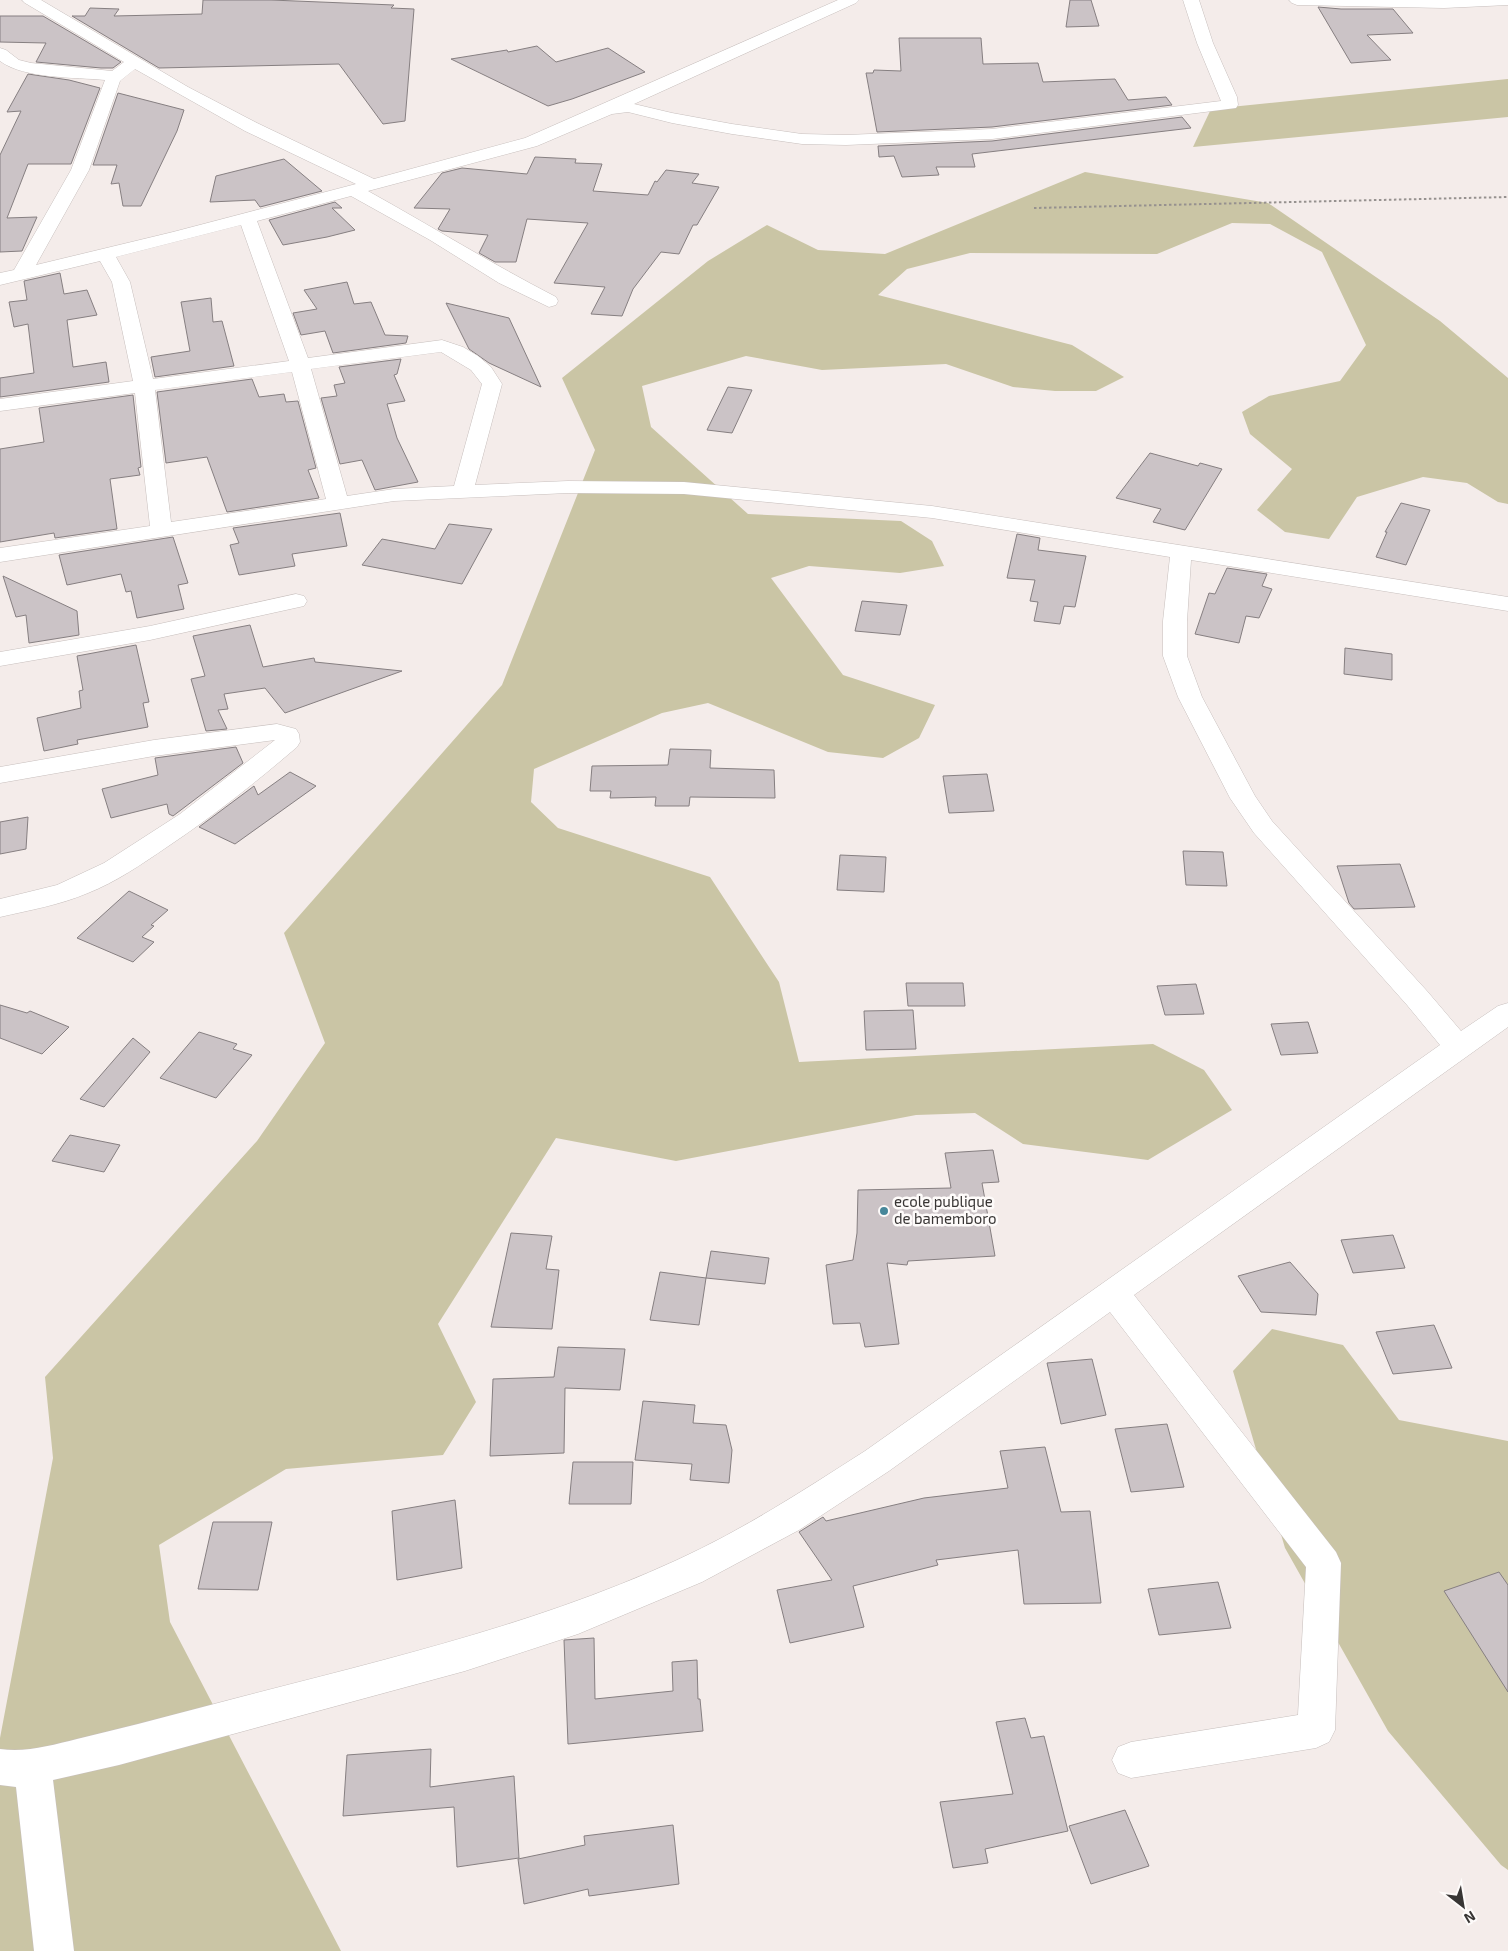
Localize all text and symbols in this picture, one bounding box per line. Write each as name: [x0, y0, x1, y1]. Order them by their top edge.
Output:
place label: ecole publique de bamemboro: [894, 1192, 997, 1227]
marker: ecole publique de bamemboro: [878, 1205, 890, 1217]
north arrow: [1438, 1881, 1488, 1931]
text: N: [1461, 1908, 1479, 1927]

